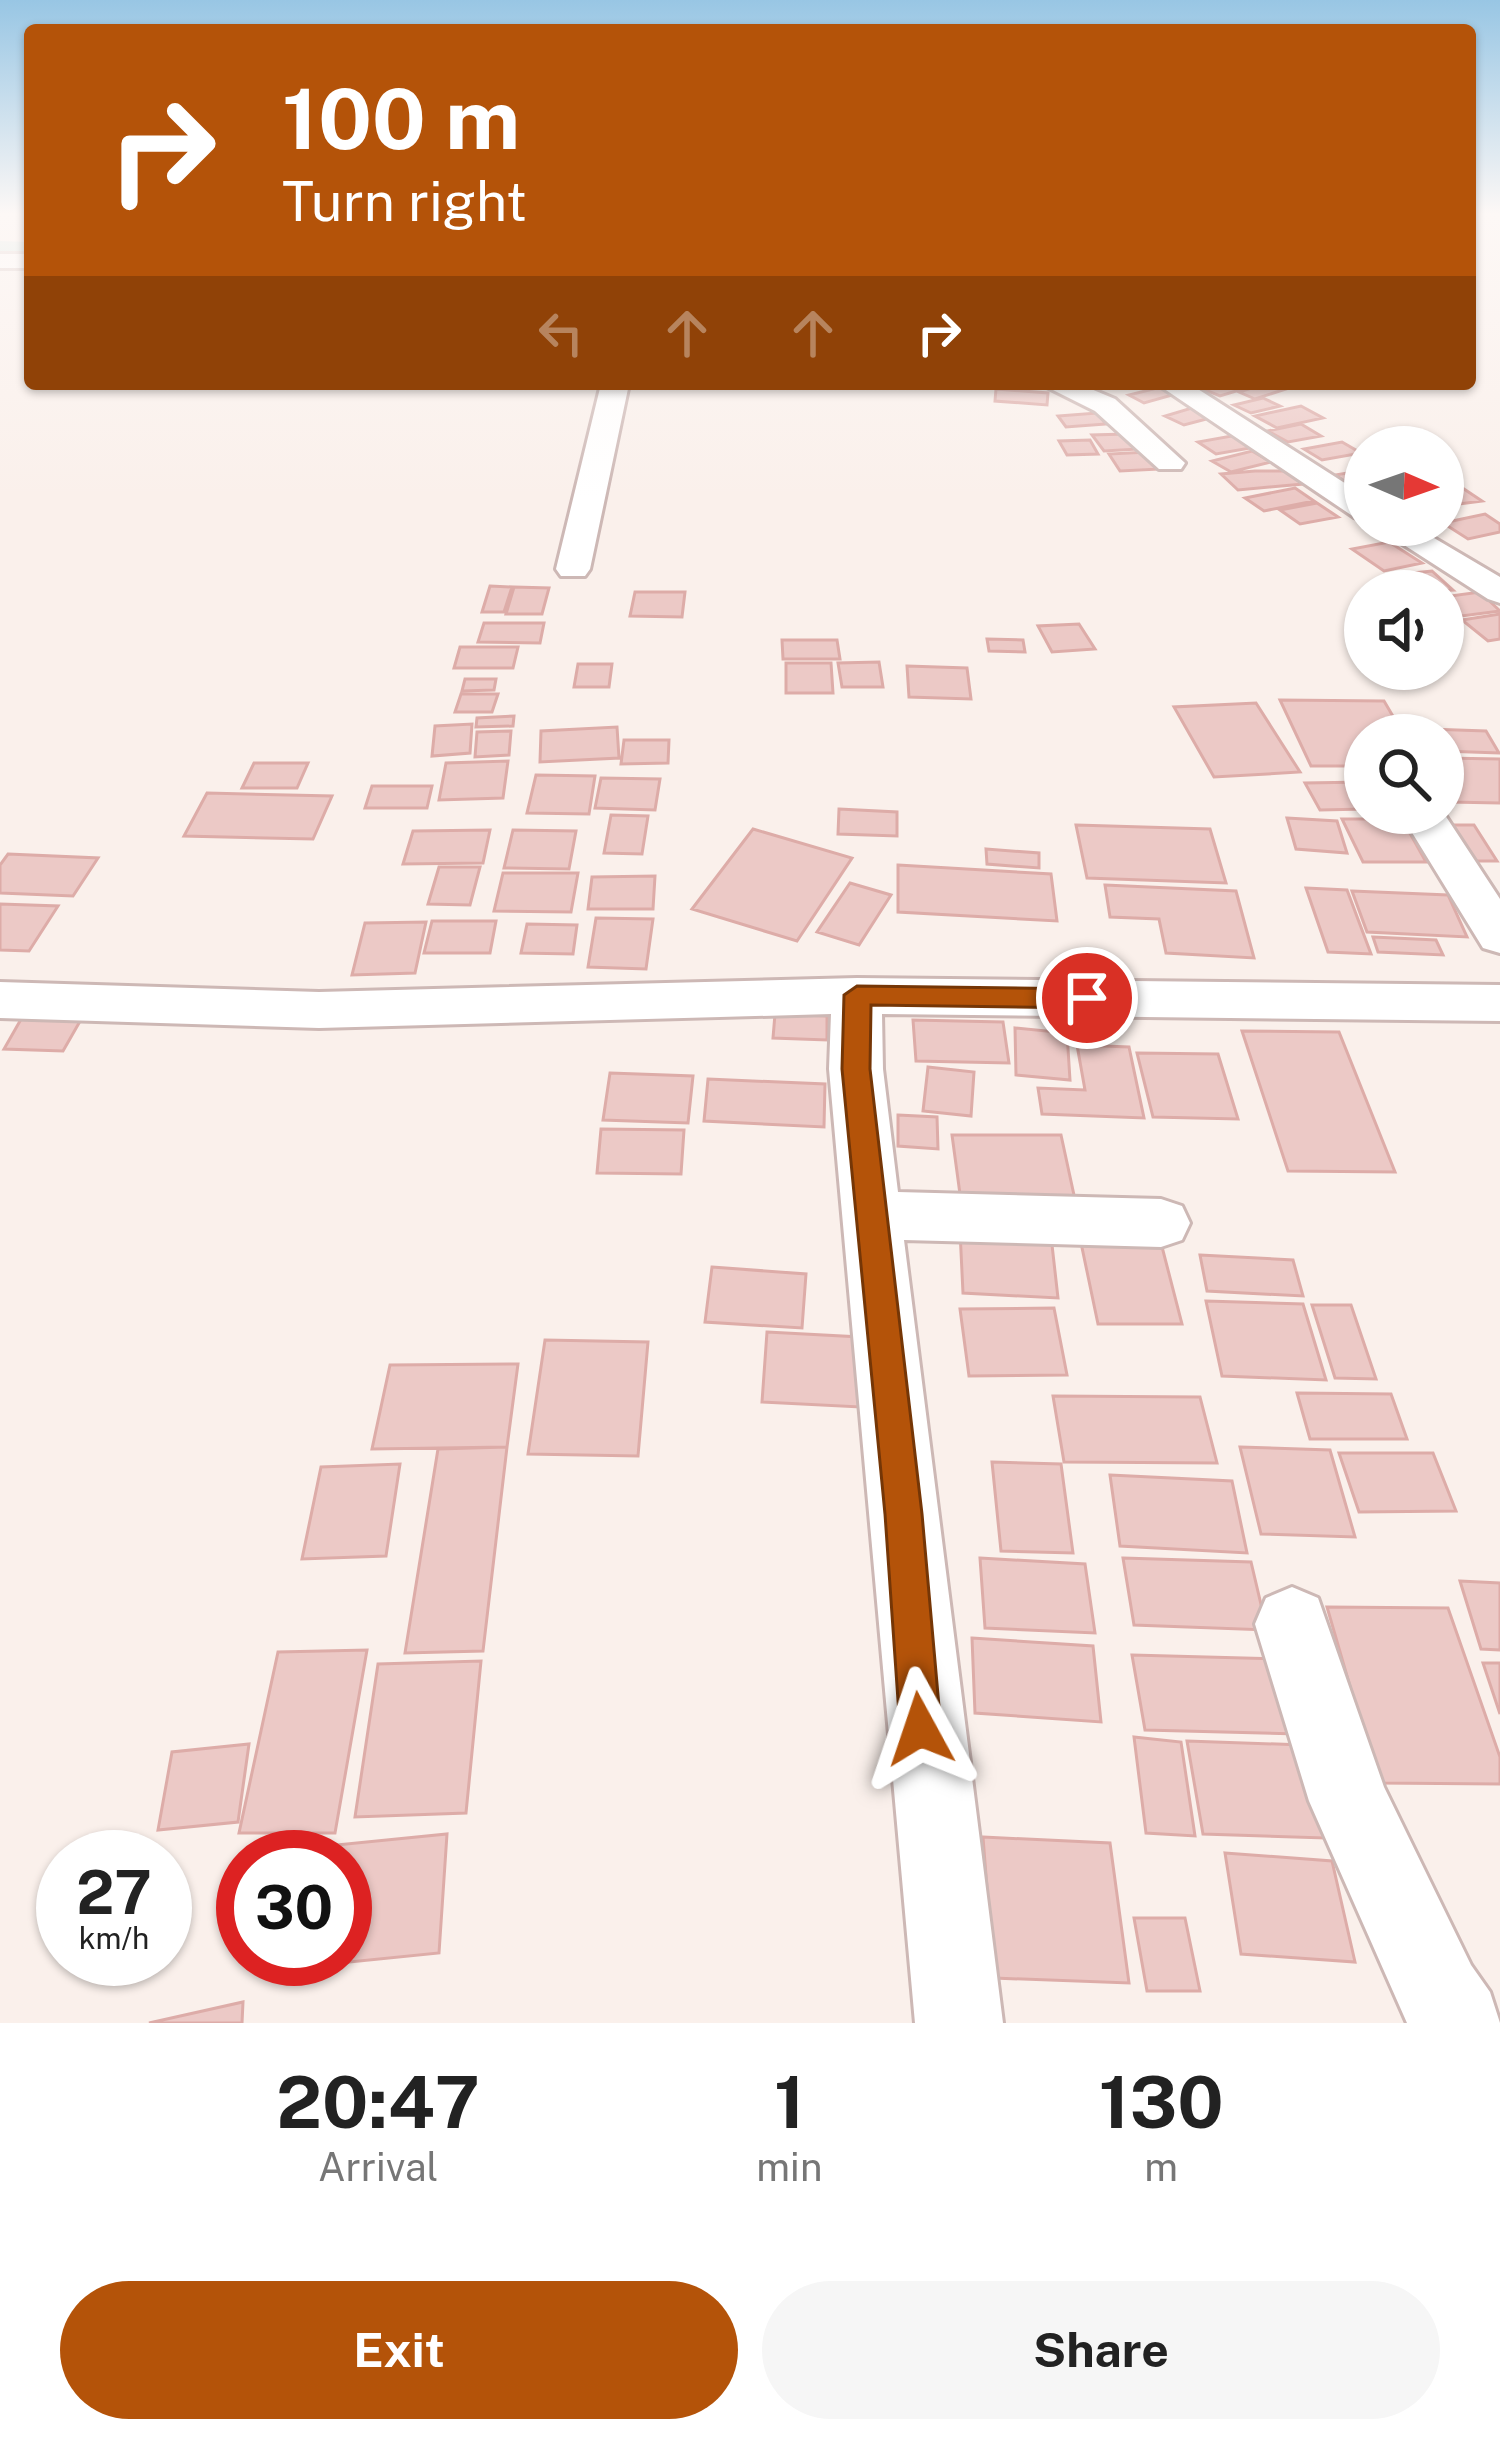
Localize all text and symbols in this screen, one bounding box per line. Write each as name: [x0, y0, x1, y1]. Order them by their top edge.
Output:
text: 100 m: [282, 69, 520, 168]
icon: right: [84, 72, 240, 228]
text: Turn right: [282, 170, 527, 233]
icon: left: [528, 300, 594, 366]
icon: ahead: [654, 300, 720, 366]
icon: ahead: [780, 300, 846, 366]
icon: right: [906, 300, 972, 366]
north arrow: [1344, 426, 1464, 546]
map controls: [1344, 426, 1464, 834]
button: sound: [1344, 570, 1464, 690]
button: search: [1344, 714, 1464, 834]
pin: [1036, 947, 1138, 1049]
icon: arrive: [1054, 965, 1120, 1031]
position arrow: [857, 1666, 983, 1792]
speed limit sign: 30: [216, 1830, 372, 1986]
text: 27: [76, 1857, 152, 1928]
text: km/h: [79, 1920, 149, 1956]
text: 20:47: [276, 2060, 480, 2144]
text: 1: [774, 2060, 805, 2144]
text: 130: [1099, 2060, 1224, 2144]
text: Arrival: [318, 2144, 438, 2190]
text: min: [756, 2144, 822, 2190]
text: m: [1144, 2144, 1178, 2190]
button: Exit: [60, 2281, 738, 2419]
button: Share: [762, 2281, 1440, 2419]

